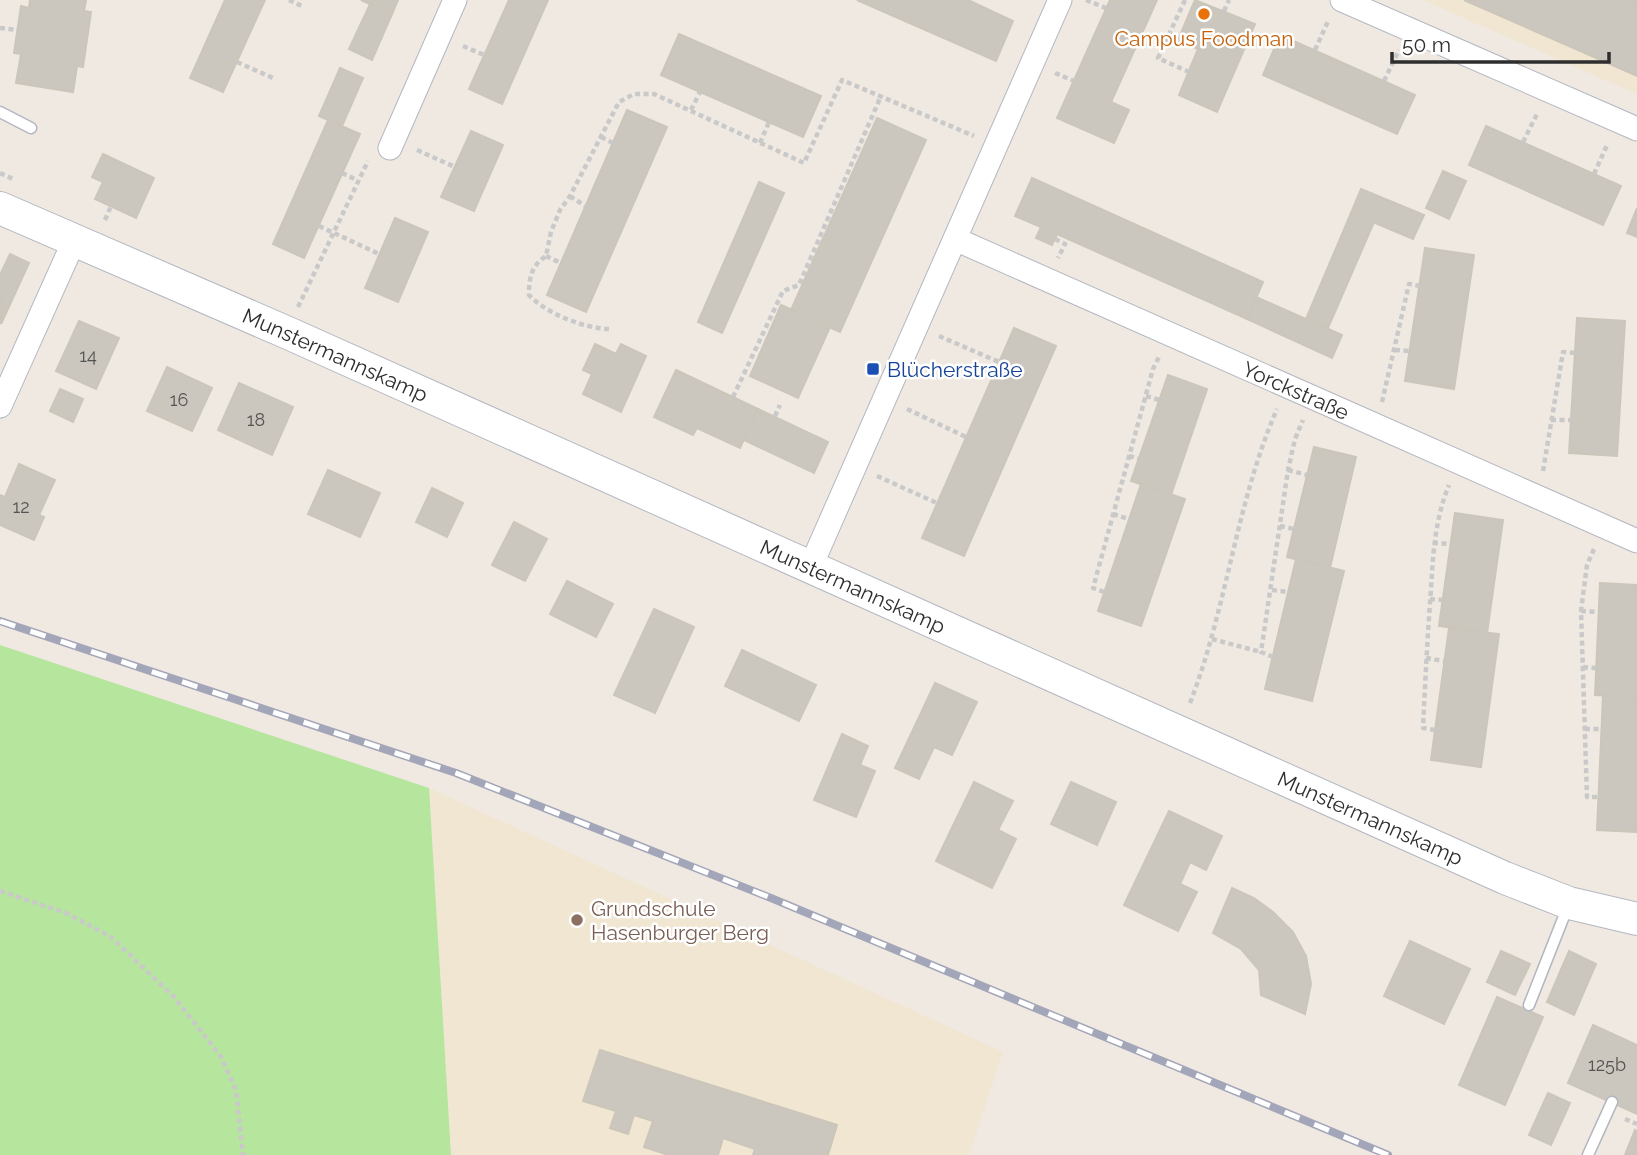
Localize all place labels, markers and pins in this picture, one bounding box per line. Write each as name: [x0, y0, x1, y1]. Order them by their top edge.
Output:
marker: Campus Foodman: [1196, 6, 1212, 22]
place label: Campus Foodman: [1115, 26, 1293, 51]
place label: Blücherstraße: [887, 357, 1023, 382]
marker: Blücherstraße: [865, 361, 881, 377]
place label: Grundschule Hasenburger Berg: [591, 896, 769, 945]
marker: Grundschule Hasenburger Berg: [569, 912, 585, 928]

